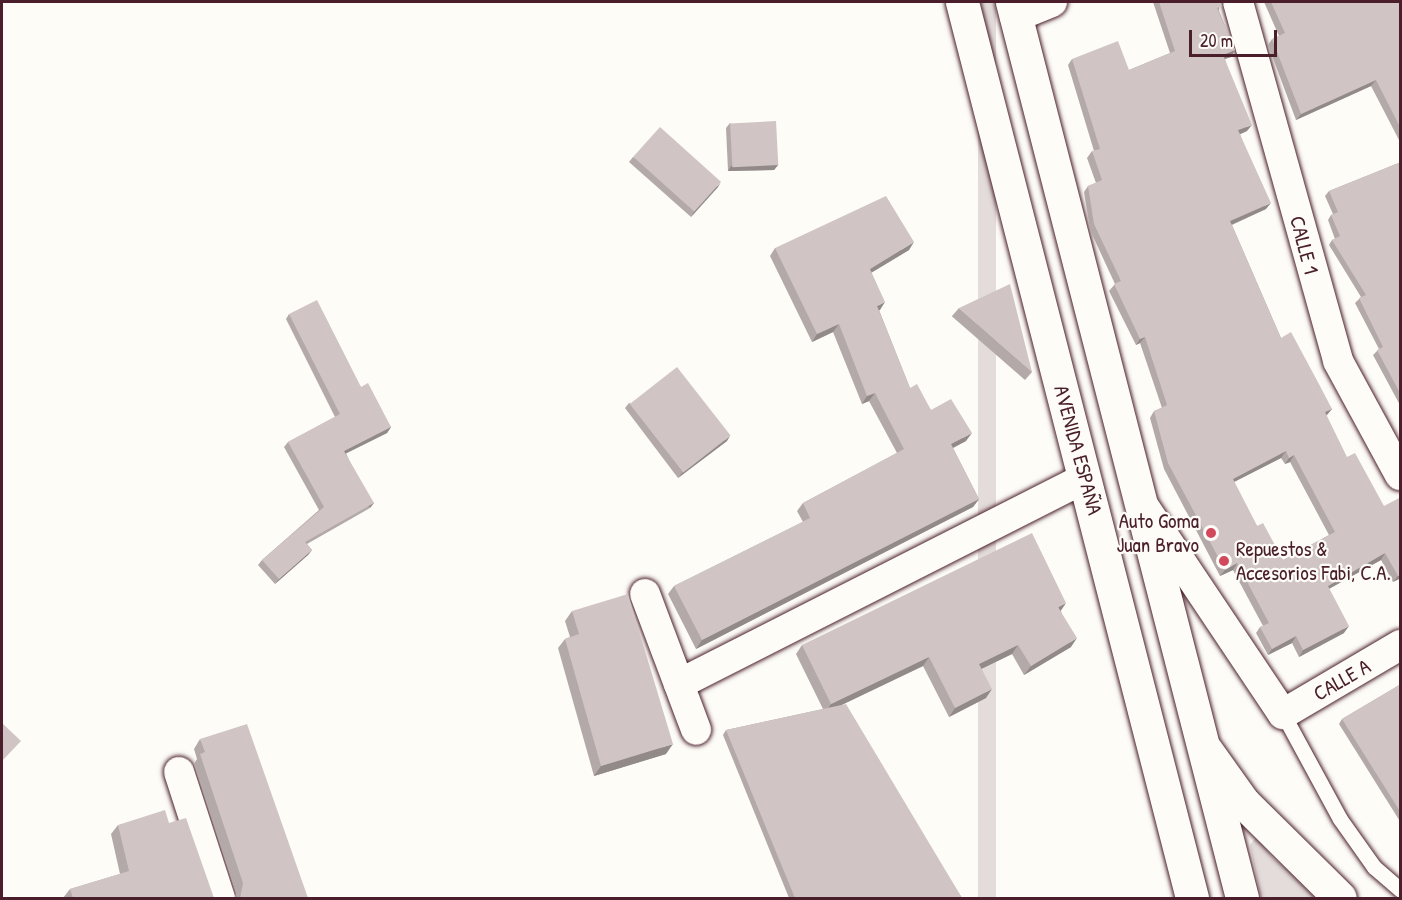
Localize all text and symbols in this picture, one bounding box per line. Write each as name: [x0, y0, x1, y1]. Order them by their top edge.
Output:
scale bar: [1192, 18, 1280, 56]
text: 20 m: [1200, 28, 1233, 53]
street label: CALLE 1: [1284, 213, 1324, 277]
street label: AVENIDA ESPAÑA: [1049, 382, 1107, 518]
place label: Auto Goma Juan Bravo: [1116, 508, 1199, 558]
marker: Auto Goma Juan Bravo: [1204, 526, 1218, 540]
place label: Repuestos & Accesorios Fabi, C.A.: [1236, 536, 1391, 586]
marker: Repuestos & Accesorios Fabi, C.A.: [1217, 554, 1231, 568]
street label: CALLE A: [1309, 654, 1375, 706]

